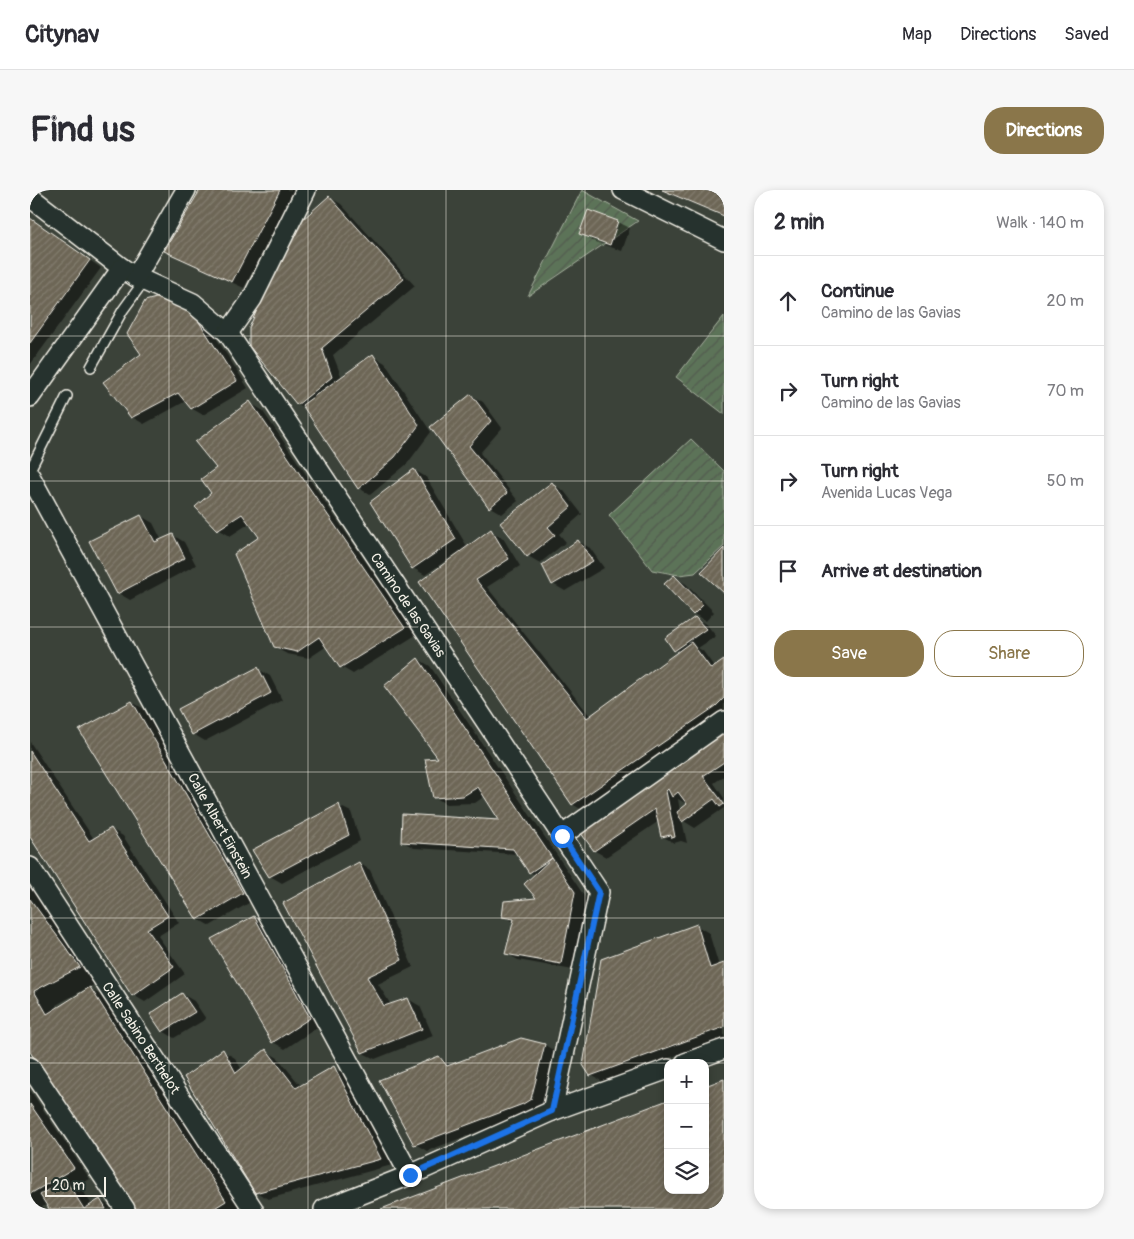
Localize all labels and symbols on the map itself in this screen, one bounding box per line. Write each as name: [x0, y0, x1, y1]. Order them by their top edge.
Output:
street label: Camino de las Gavias: [367, 550, 450, 661]
street label: Calle Albert Einstein: [184, 770, 256, 882]
route start: [551, 825, 574, 848]
street label: Calle Sabino Berthelot: [99, 979, 184, 1097]
route end: [399, 1164, 422, 1187]
scale bar: [45, 1174, 106, 1197]

